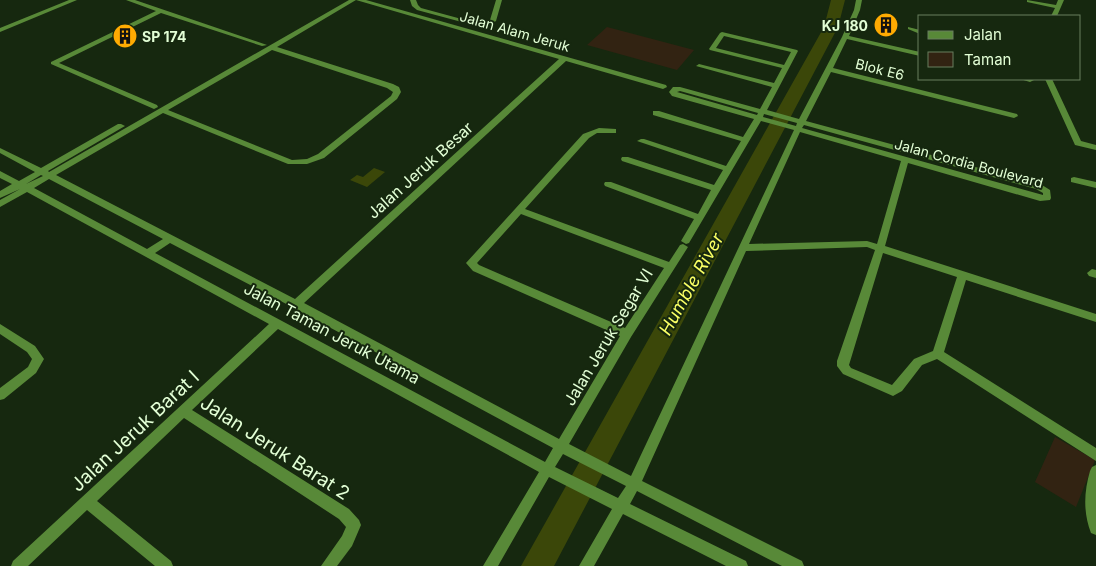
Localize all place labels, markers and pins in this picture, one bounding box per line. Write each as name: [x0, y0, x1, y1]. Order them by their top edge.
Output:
building icon: KJ 180: [873, 12, 899, 38]
place label: KJ 180: [822, 17, 868, 34]
building icon: SP 174: [112, 23, 138, 49]
place label: SP 174: [142, 28, 186, 45]

